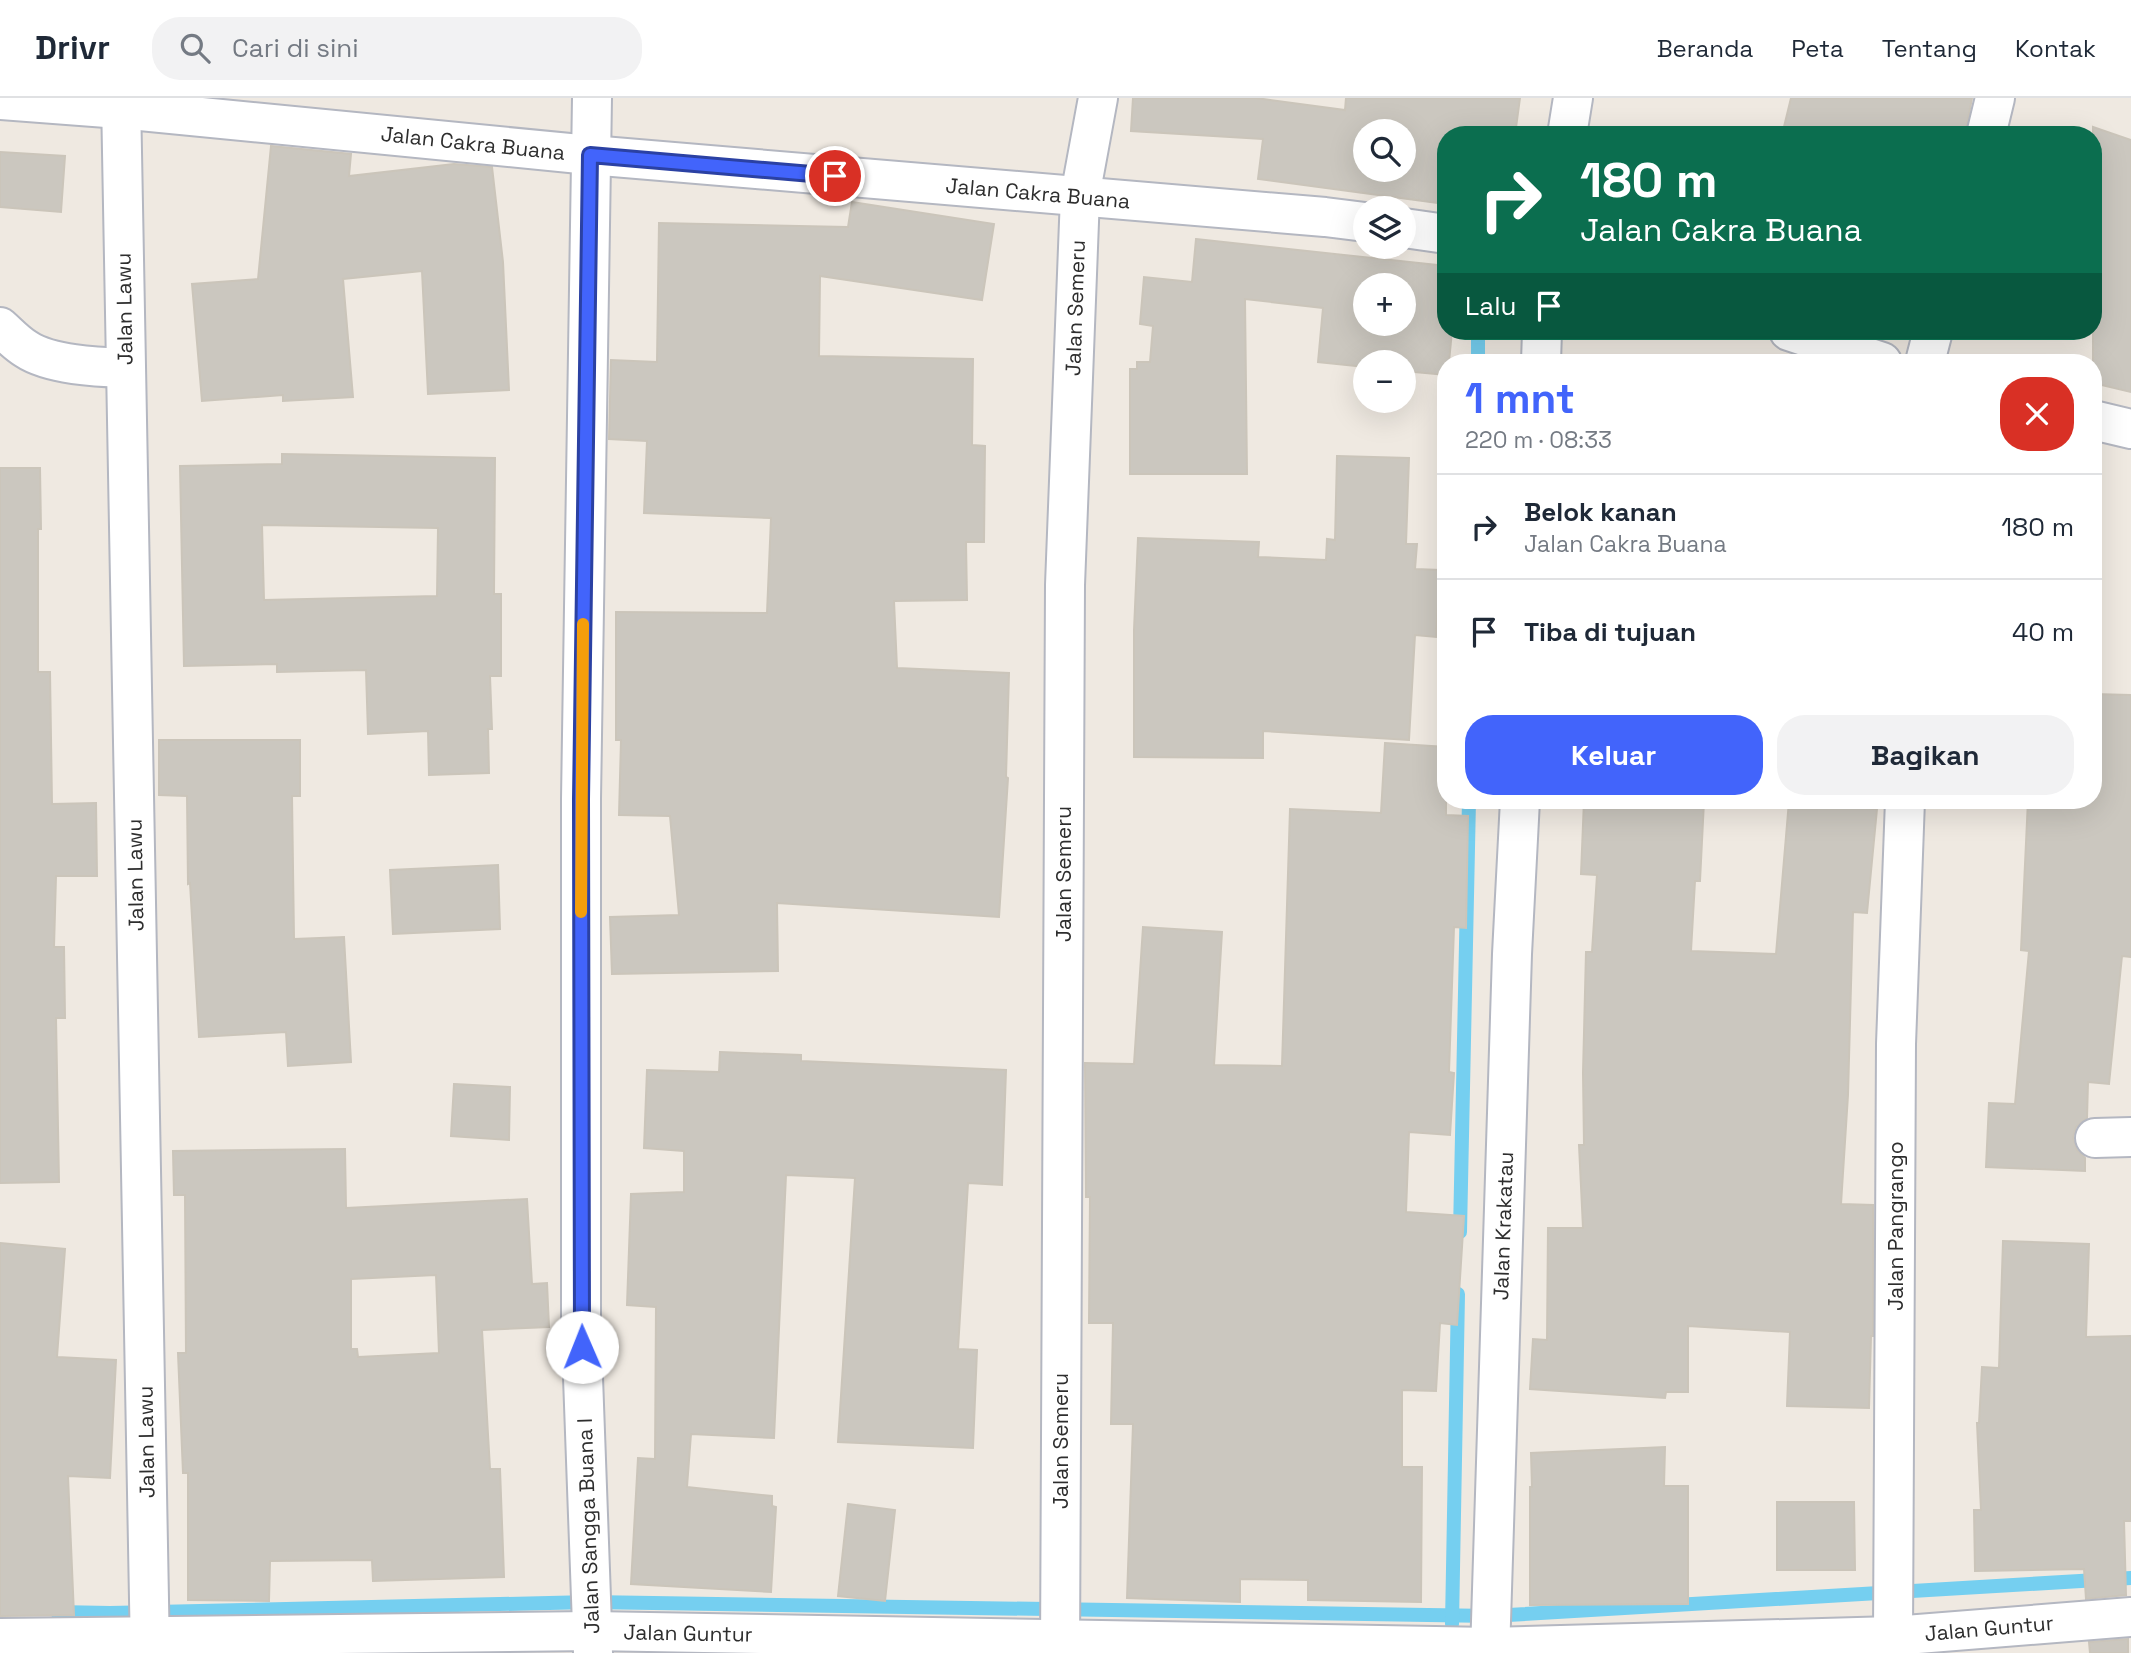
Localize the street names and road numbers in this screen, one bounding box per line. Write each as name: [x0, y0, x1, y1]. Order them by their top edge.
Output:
street label: Jalan Cakra Buana: [380, 120, 566, 166]
street label: Jalan Cakra Buana: [945, 171, 1131, 215]
street label: Jalan Semeru: [1059, 240, 1091, 376]
street label: Jalan Lawu: [110, 253, 138, 365]
street label: Jalan Semeru: [1050, 806, 1077, 942]
street label: Jalan Lawu: [121, 819, 149, 931]
street label: Jalan Pangrango: [1882, 1141, 1909, 1311]
street label: Jalan Krakatau: [1487, 1151, 1519, 1301]
street label: Jalan Semeru: [1047, 1373, 1074, 1509]
street label: Jalan Lawu: [132, 1386, 160, 1498]
street label: Jalan Sangga Buana I: [571, 1418, 605, 1634]
street label: Jalan Guntur: [1923, 1609, 2055, 1647]
street label: Jalan Guntur: [623, 1618, 753, 1648]

